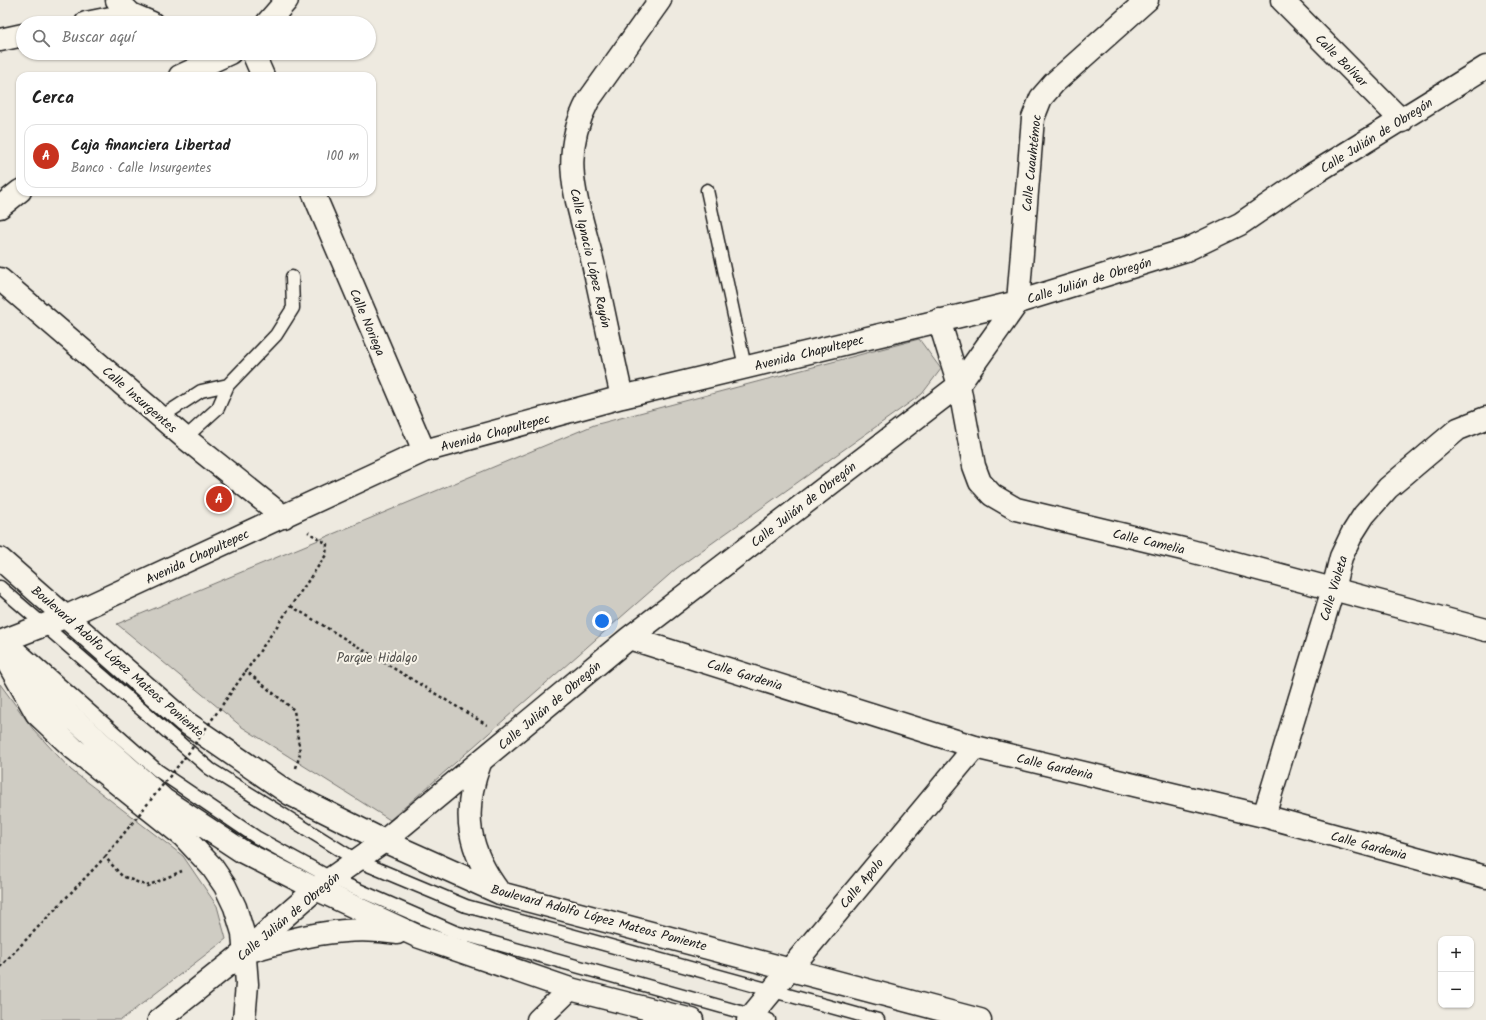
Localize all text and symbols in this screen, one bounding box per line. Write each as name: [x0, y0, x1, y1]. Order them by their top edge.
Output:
search box: [16, 16, 376, 60]
text: Buscar aquí: [62, 26, 135, 50]
icon: search: [30, 27, 52, 49]
street label: Calle Bolívar: [1310, 30, 1373, 93]
text: Cerca: [32, 85, 74, 112]
street label: Calle Julián de Obregón: [1316, 93, 1437, 180]
street label: Calle Cuauhtémoc: [1017, 113, 1048, 213]
text: Caja financiera Libertad: [71, 134, 231, 158]
text: A: [42, 146, 50, 167]
text: 100 m: [326, 146, 359, 167]
text: Banco · Calle Insurgentes: [71, 158, 211, 179]
street label: Calle Ignacio López Rayón: [563, 186, 616, 330]
street label: Calle Julián de Obregón: [1024, 252, 1155, 310]
street label: Calle Noriega: [343, 286, 390, 360]
street label: Avenida Chapultepec: [752, 330, 867, 377]
street label: Calle Insurgentes: [97, 361, 182, 439]
street label: Avenida Chapultepec: [438, 409, 553, 458]
street label: Calle Julián de Obregón: [746, 457, 862, 553]
pin: A: [206, 484, 232, 514]
street label: Avenida Chapultepec: [142, 524, 253, 591]
street label: Calle Camelia: [1110, 524, 1187, 561]
street label: Calle Violeta: [1315, 553, 1354, 624]
street label: Boulevard Adolfo López Mateos Poniente: [26, 581, 208, 743]
your location: [592, 611, 612, 631]
park label: Parque Hidalgo: [337, 648, 417, 669]
street label: Calle Gardenia: [704, 654, 785, 697]
street label: Calle Julián de Obregón: [494, 656, 606, 756]
street label: Calle Gardenia: [1014, 748, 1095, 786]
street label: Calle Gardenia: [1328, 826, 1409, 867]
street label: Calle Apolo: [835, 854, 890, 914]
street label: Calle Julián de Obregón: [233, 867, 345, 967]
street label: Boulevard Adolfo López Mateos Poniente: [488, 879, 709, 957]
map controls: [1438, 936, 1474, 1008]
button: +: [1438, 936, 1474, 972]
button: −: [1438, 972, 1474, 1008]

